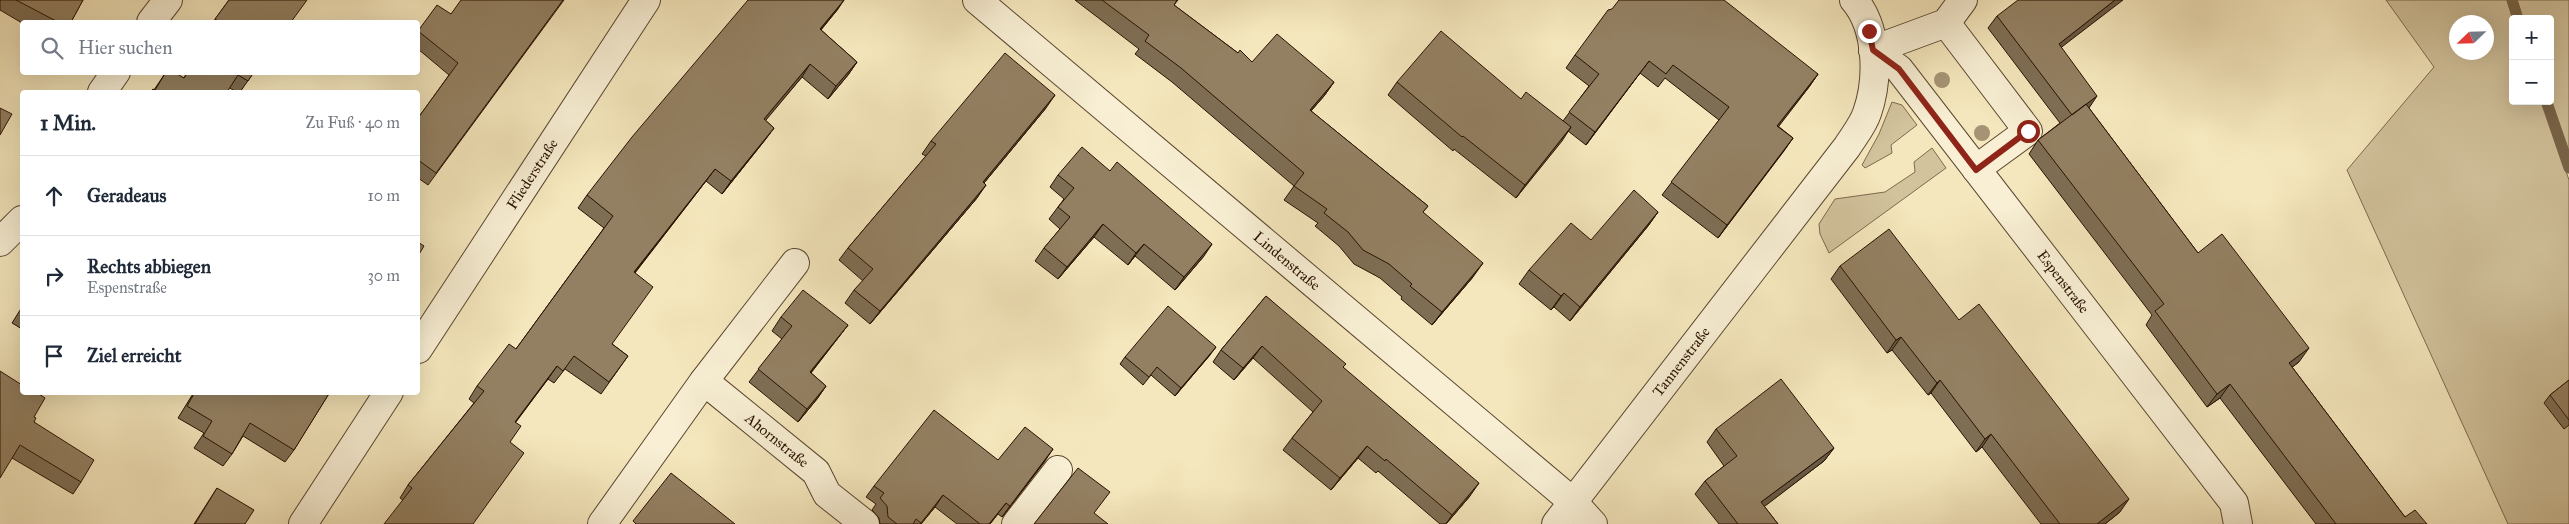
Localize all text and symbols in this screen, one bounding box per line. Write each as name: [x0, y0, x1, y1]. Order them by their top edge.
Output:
north arrow: [2449, 15, 2494, 60]
map controls: [2509, 15, 2554, 105]
button: +: [2509, 15, 2554, 60]
search box: [20, 20, 420, 75]
route end: [1858, 20, 1881, 43]
icon: search: [38, 34, 66, 62]
text: Hier suchen: [78, 36, 172, 59]
button: −: [2509, 60, 2554, 105]
text: 1 Min.: [40, 110, 96, 136]
text: Zu Fuß · 40 m: [305, 113, 400, 132]
route start: [2017, 120, 2040, 143]
street label: Fliederstraße: [503, 135, 562, 213]
icon: ahead: [40, 182, 68, 210]
text: Geradeaus: [87, 184, 166, 207]
text: 10 m: [368, 186, 400, 205]
street label: Lindenstraße: [1250, 228, 1324, 294]
street label: Espenstraße: [2033, 247, 2093, 317]
text: Rechts abbiegen: [87, 255, 211, 278]
icon: right: [40, 262, 68, 290]
text: 30 m: [367, 266, 400, 285]
text: Espenstraße: [87, 278, 167, 297]
street label: Tannenstraße: [1649, 323, 1714, 400]
icon: arrive: [40, 342, 68, 370]
text: Ziel erreicht: [87, 344, 181, 367]
street label: Ahornstraße: [741, 409, 812, 471]

